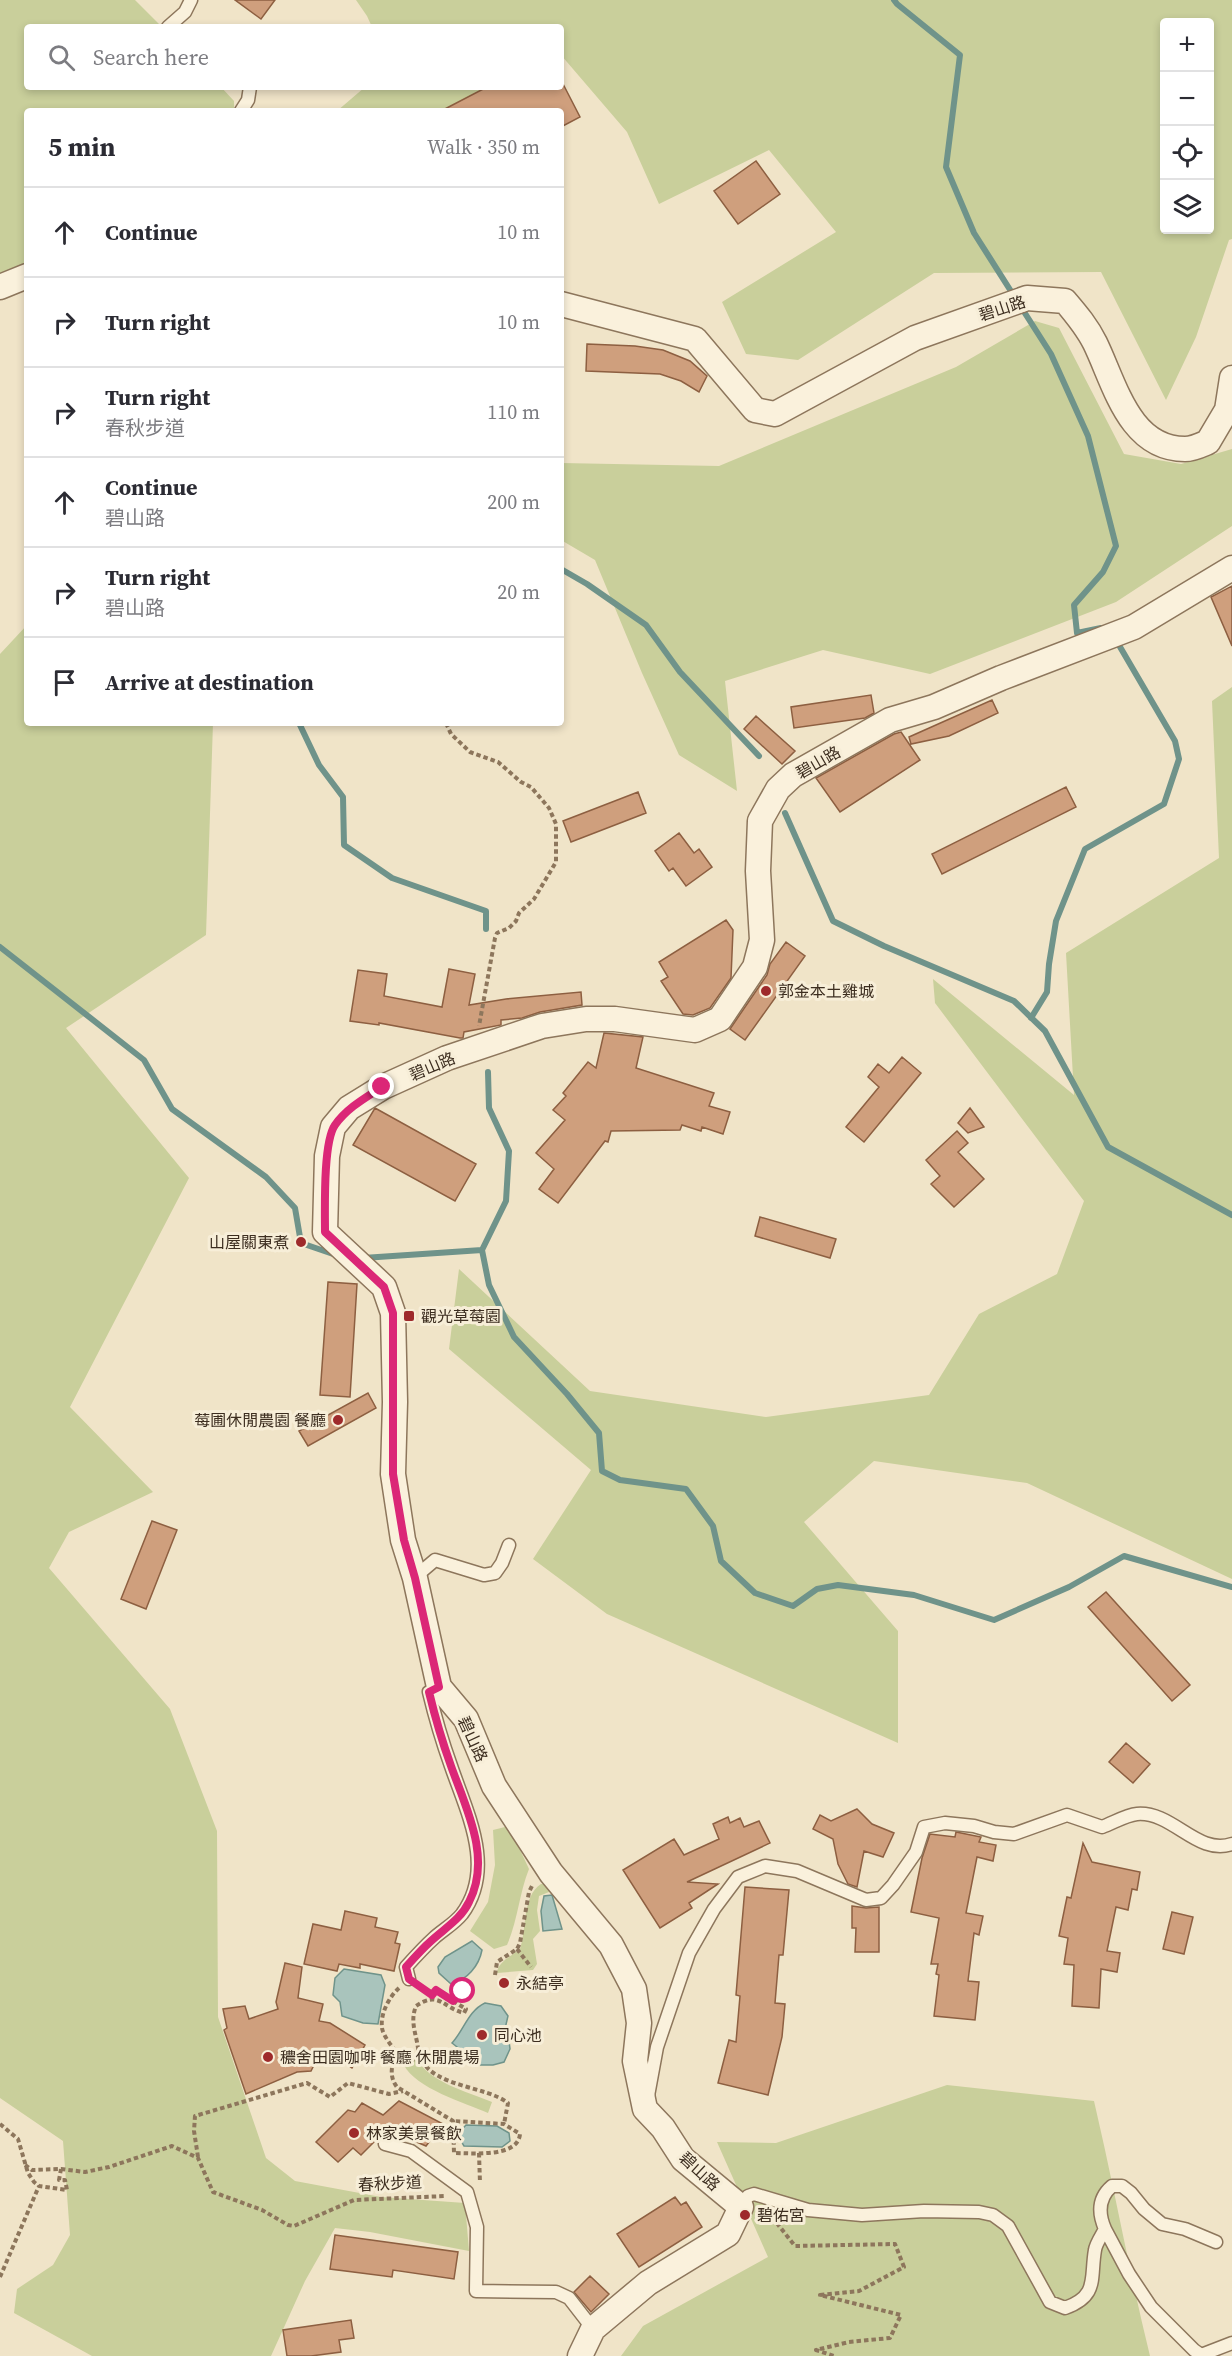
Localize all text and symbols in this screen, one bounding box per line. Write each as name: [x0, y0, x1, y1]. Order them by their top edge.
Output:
map controls: [1160, 18, 1214, 234]
button: +: [1160, 18, 1214, 72]
search box: [24, 24, 564, 90]
icon: search: [45, 41, 78, 74]
text: Search here: [93, 42, 209, 72]
button: −: [1160, 72, 1214, 126]
button: locate: [1160, 126, 1214, 180]
text: 5 min: [48, 129, 115, 165]
text: Walk · 350 m: [427, 133, 540, 161]
button: layers: [1160, 180, 1214, 234]
icon: ahead: [48, 216, 81, 249]
text: Continue: [105, 217, 198, 247]
text: 10 m: [497, 218, 540, 246]
street label: 碧山路: [976, 290, 1028, 326]
icon: right: [48, 306, 81, 339]
text: Turn right: [105, 307, 210, 337]
text: 10 m: [497, 308, 540, 336]
text: Turn right: [105, 382, 210, 412]
icon: right: [48, 396, 81, 429]
text: 110 m: [487, 398, 540, 426]
text: 春秋步道: [105, 414, 185, 442]
text: Continue: [105, 472, 198, 502]
icon: ahead: [48, 486, 81, 519]
text: 200 m: [487, 488, 540, 516]
text: 碧山路: [105, 504, 165, 532]
text: Turn right: [105, 562, 210, 592]
icon: right: [48, 576, 81, 609]
text: 20 m: [497, 578, 540, 606]
text: 碧山路: [105, 594, 165, 622]
icon: arrive: [48, 666, 81, 699]
text: Arrive at destination: [105, 667, 314, 697]
street label: 碧山路: [792, 740, 844, 784]
place label: 郭金本土雞城: [778, 980, 874, 1002]
marker: 郭金本土雞城: [759, 984, 773, 998]
street label: 碧山路: [406, 1046, 458, 1086]
route end: [368, 1073, 394, 1099]
place label: 山屋關東煮: [209, 1231, 289, 1253]
marker: 山屋關東煮: [294, 1235, 308, 1249]
place label: 觀光草莓園: [421, 1305, 501, 1327]
marker: 觀光草莓園: [402, 1309, 416, 1323]
place label: 莓圃休閒農園 餐廳: [194, 1409, 326, 1431]
marker: 莓圃休閒農園 餐廳: [331, 1413, 345, 1427]
street label: 碧山路: [453, 1713, 493, 1765]
place label: 永結亭: [516, 1972, 564, 1994]
marker: 永結亭: [497, 1976, 511, 1990]
route start: [449, 1977, 475, 2003]
place label: 同心池: [494, 2024, 542, 2046]
marker: 同心池: [475, 2028, 489, 2042]
place label: 穠舍田園咖啡 餐廳 休閒農場: [280, 2046, 479, 2068]
marker: 穠舍田園咖啡 餐廳 休閒農場: [261, 2050, 275, 2064]
place label: 林家美景餐飲: [366, 2122, 462, 2144]
marker: 林家美景餐飲: [347, 2126, 361, 2140]
street label: 碧山路: [675, 2147, 725, 2195]
street label: 春秋步道: [357, 2170, 423, 2196]
place label: 碧佑宮: [757, 2204, 805, 2226]
marker: 碧佑宮: [738, 2208, 752, 2222]

